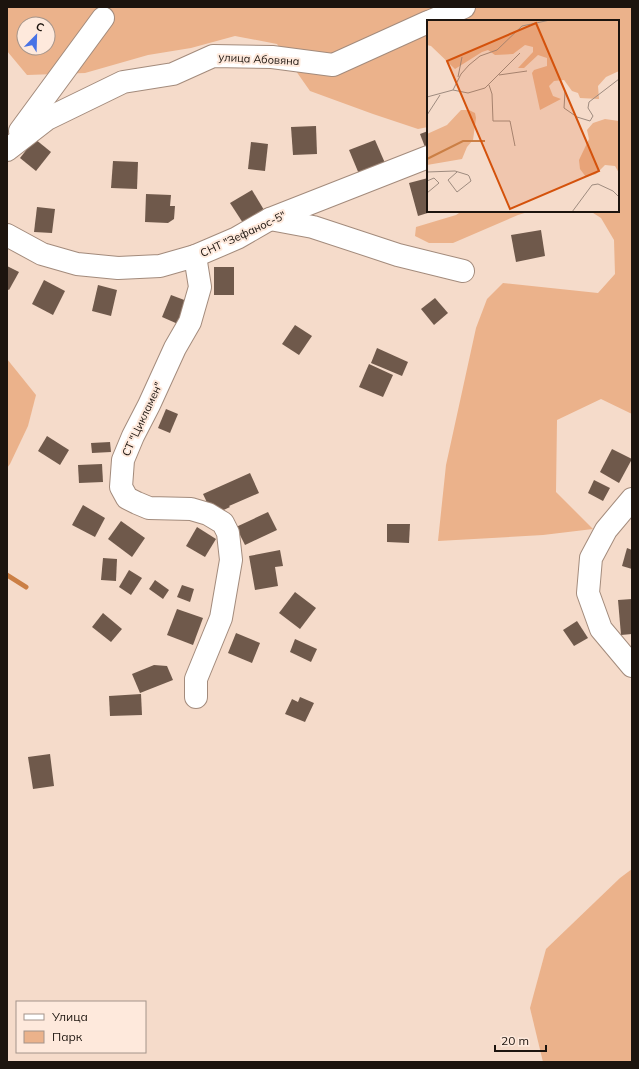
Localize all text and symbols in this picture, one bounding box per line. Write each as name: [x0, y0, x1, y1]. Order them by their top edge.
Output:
north arrow: [16, 16, 56, 56]
text: С: [34, 19, 47, 35]
inset map: [427, 20, 619, 212]
street label: улица Абовяна: [218, 50, 300, 68]
street label: СНТ "Зефанос-5": [198, 208, 288, 260]
street label: СТ "Цикламен": [119, 380, 165, 458]
legend: [16, 1001, 146, 1053]
text: Улица: [51, 1009, 88, 1024]
scale bar: [495, 1027, 546, 1053]
text: Парк: [52, 1029, 83, 1044]
text: 20 m: [501, 1033, 529, 1048]

